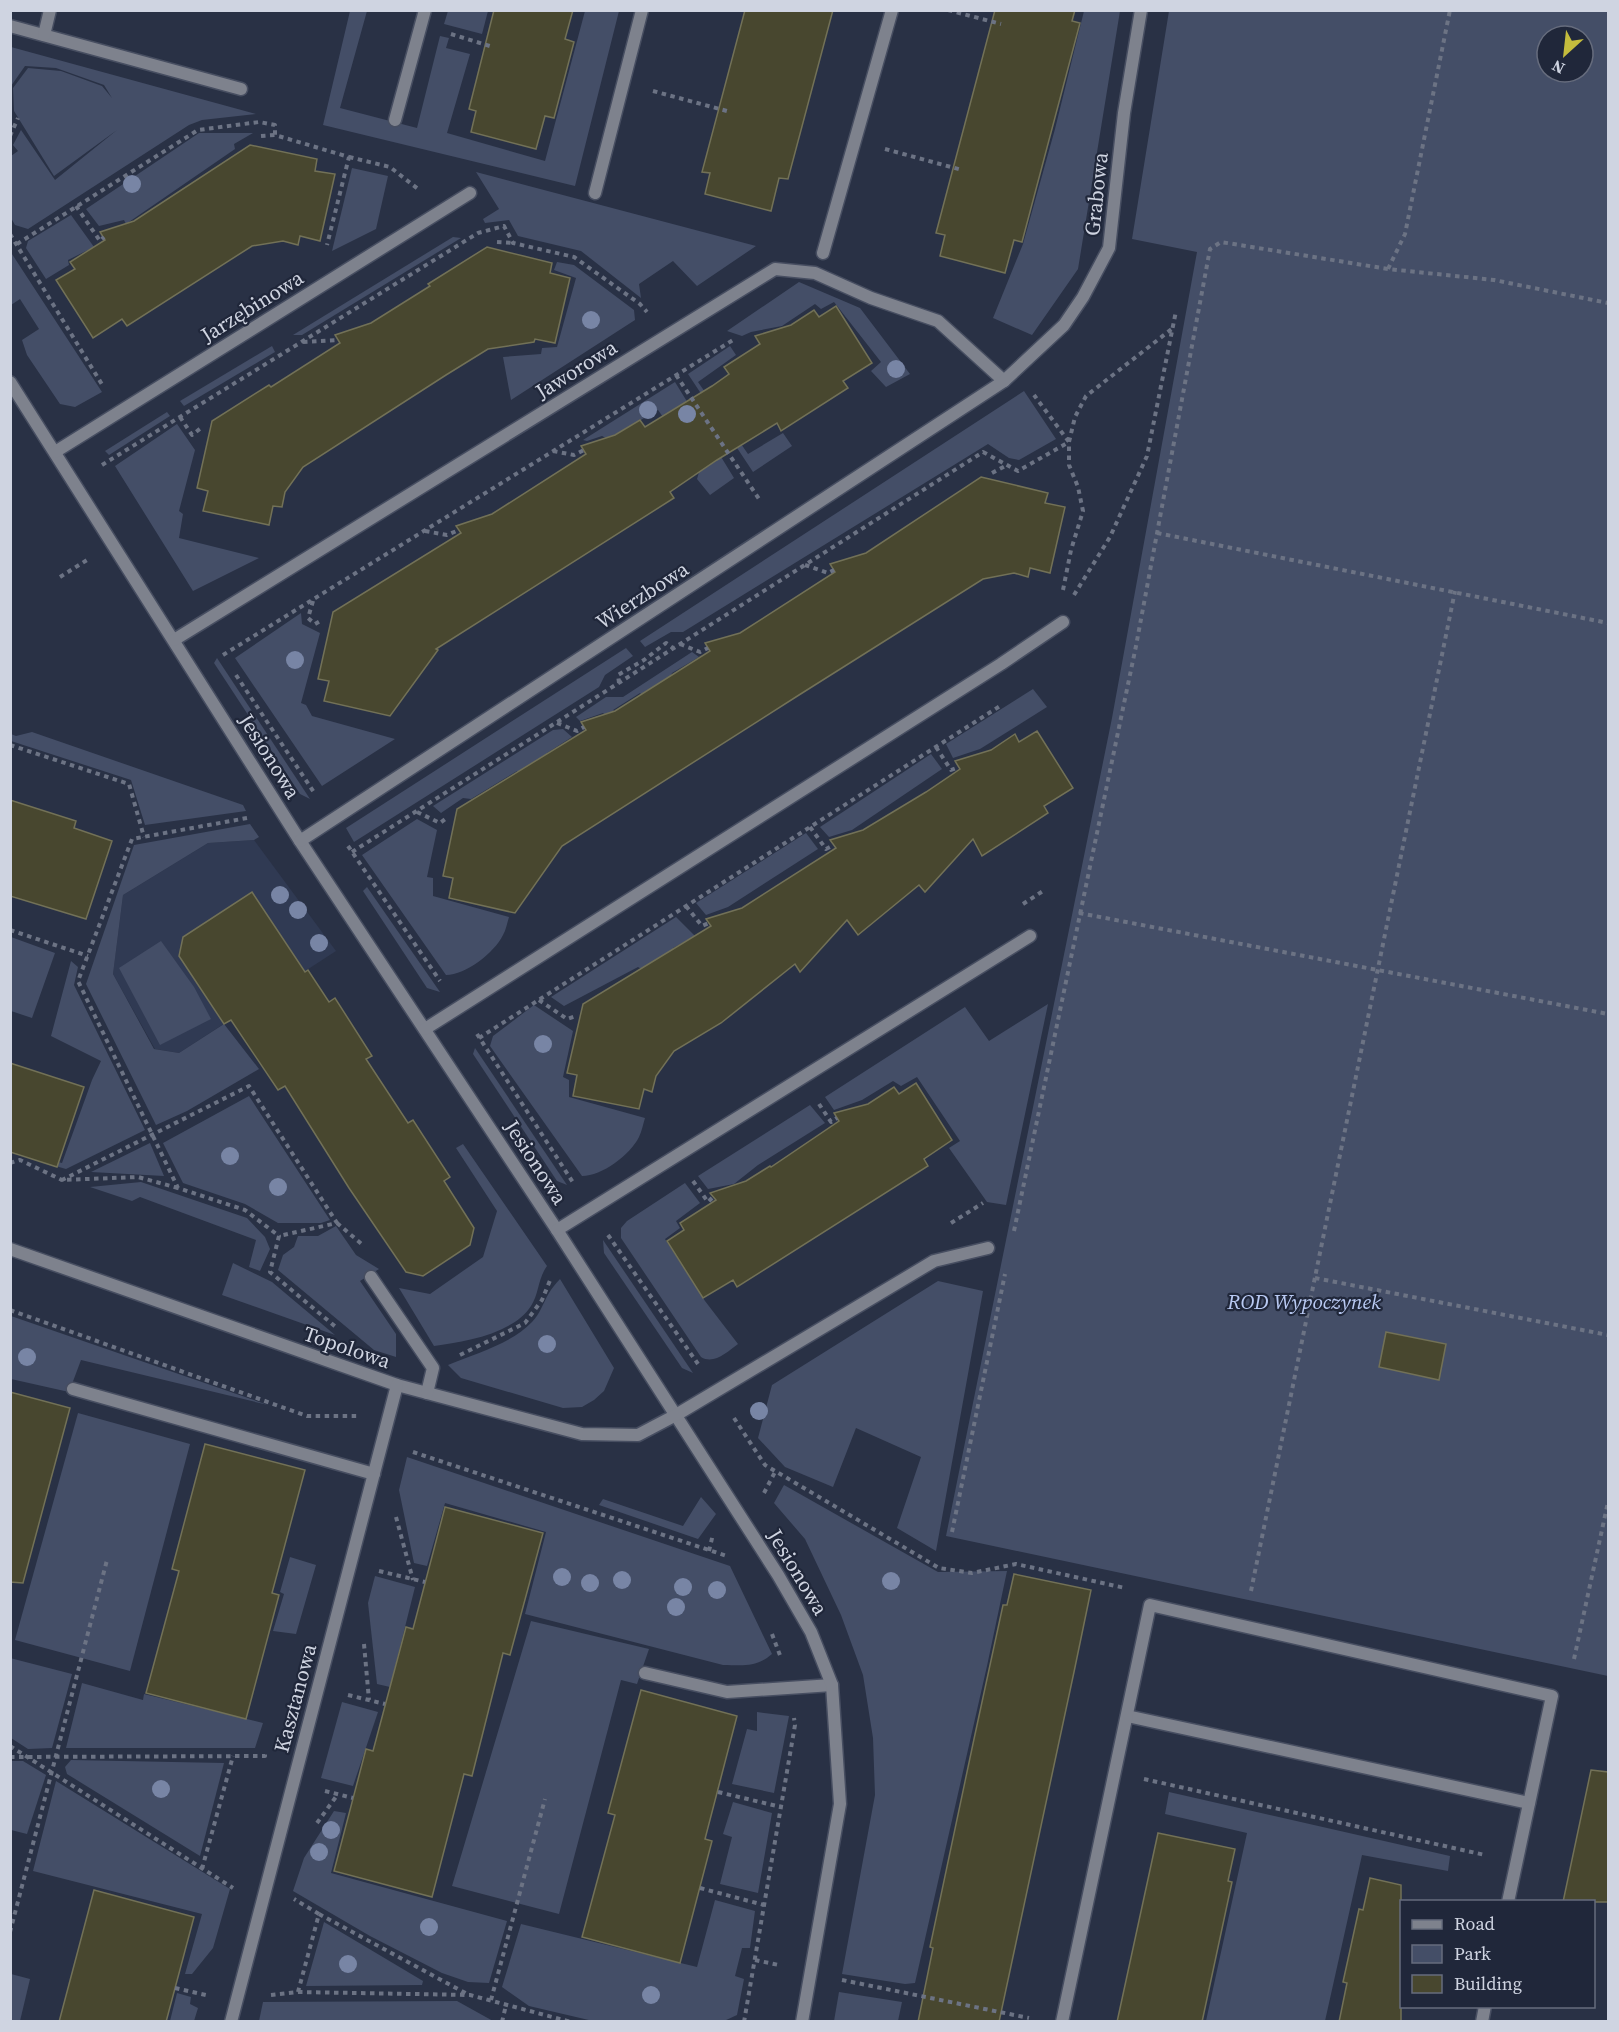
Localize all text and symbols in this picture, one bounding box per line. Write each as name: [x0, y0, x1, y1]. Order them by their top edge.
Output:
north arrow: [1535, 24, 1595, 84]
text: N: [1548, 55, 1568, 80]
street label: Grabowa: [1077, 151, 1115, 237]
street label: Jarzębinowa: [194, 263, 309, 350]
street label: Jaworowa: [529, 332, 623, 406]
street label: Wierzbowa: [590, 554, 694, 636]
street label: Jesionowa: [232, 707, 308, 805]
street label: Jesionowa: [497, 1113, 574, 1210]
park label: ROD Wypoczynek: [1226, 1287, 1381, 1316]
street label: Topolowa: [300, 1319, 395, 1376]
street label: Jesionowa: [760, 1523, 835, 1621]
street label: Kasztanowa: [267, 1640, 323, 1755]
legend: [1400, 1900, 1595, 2008]
text: Road: [1454, 1911, 1495, 1936]
text: Park: [1454, 1941, 1491, 1966]
text: Building: [1454, 1971, 1522, 1996]

